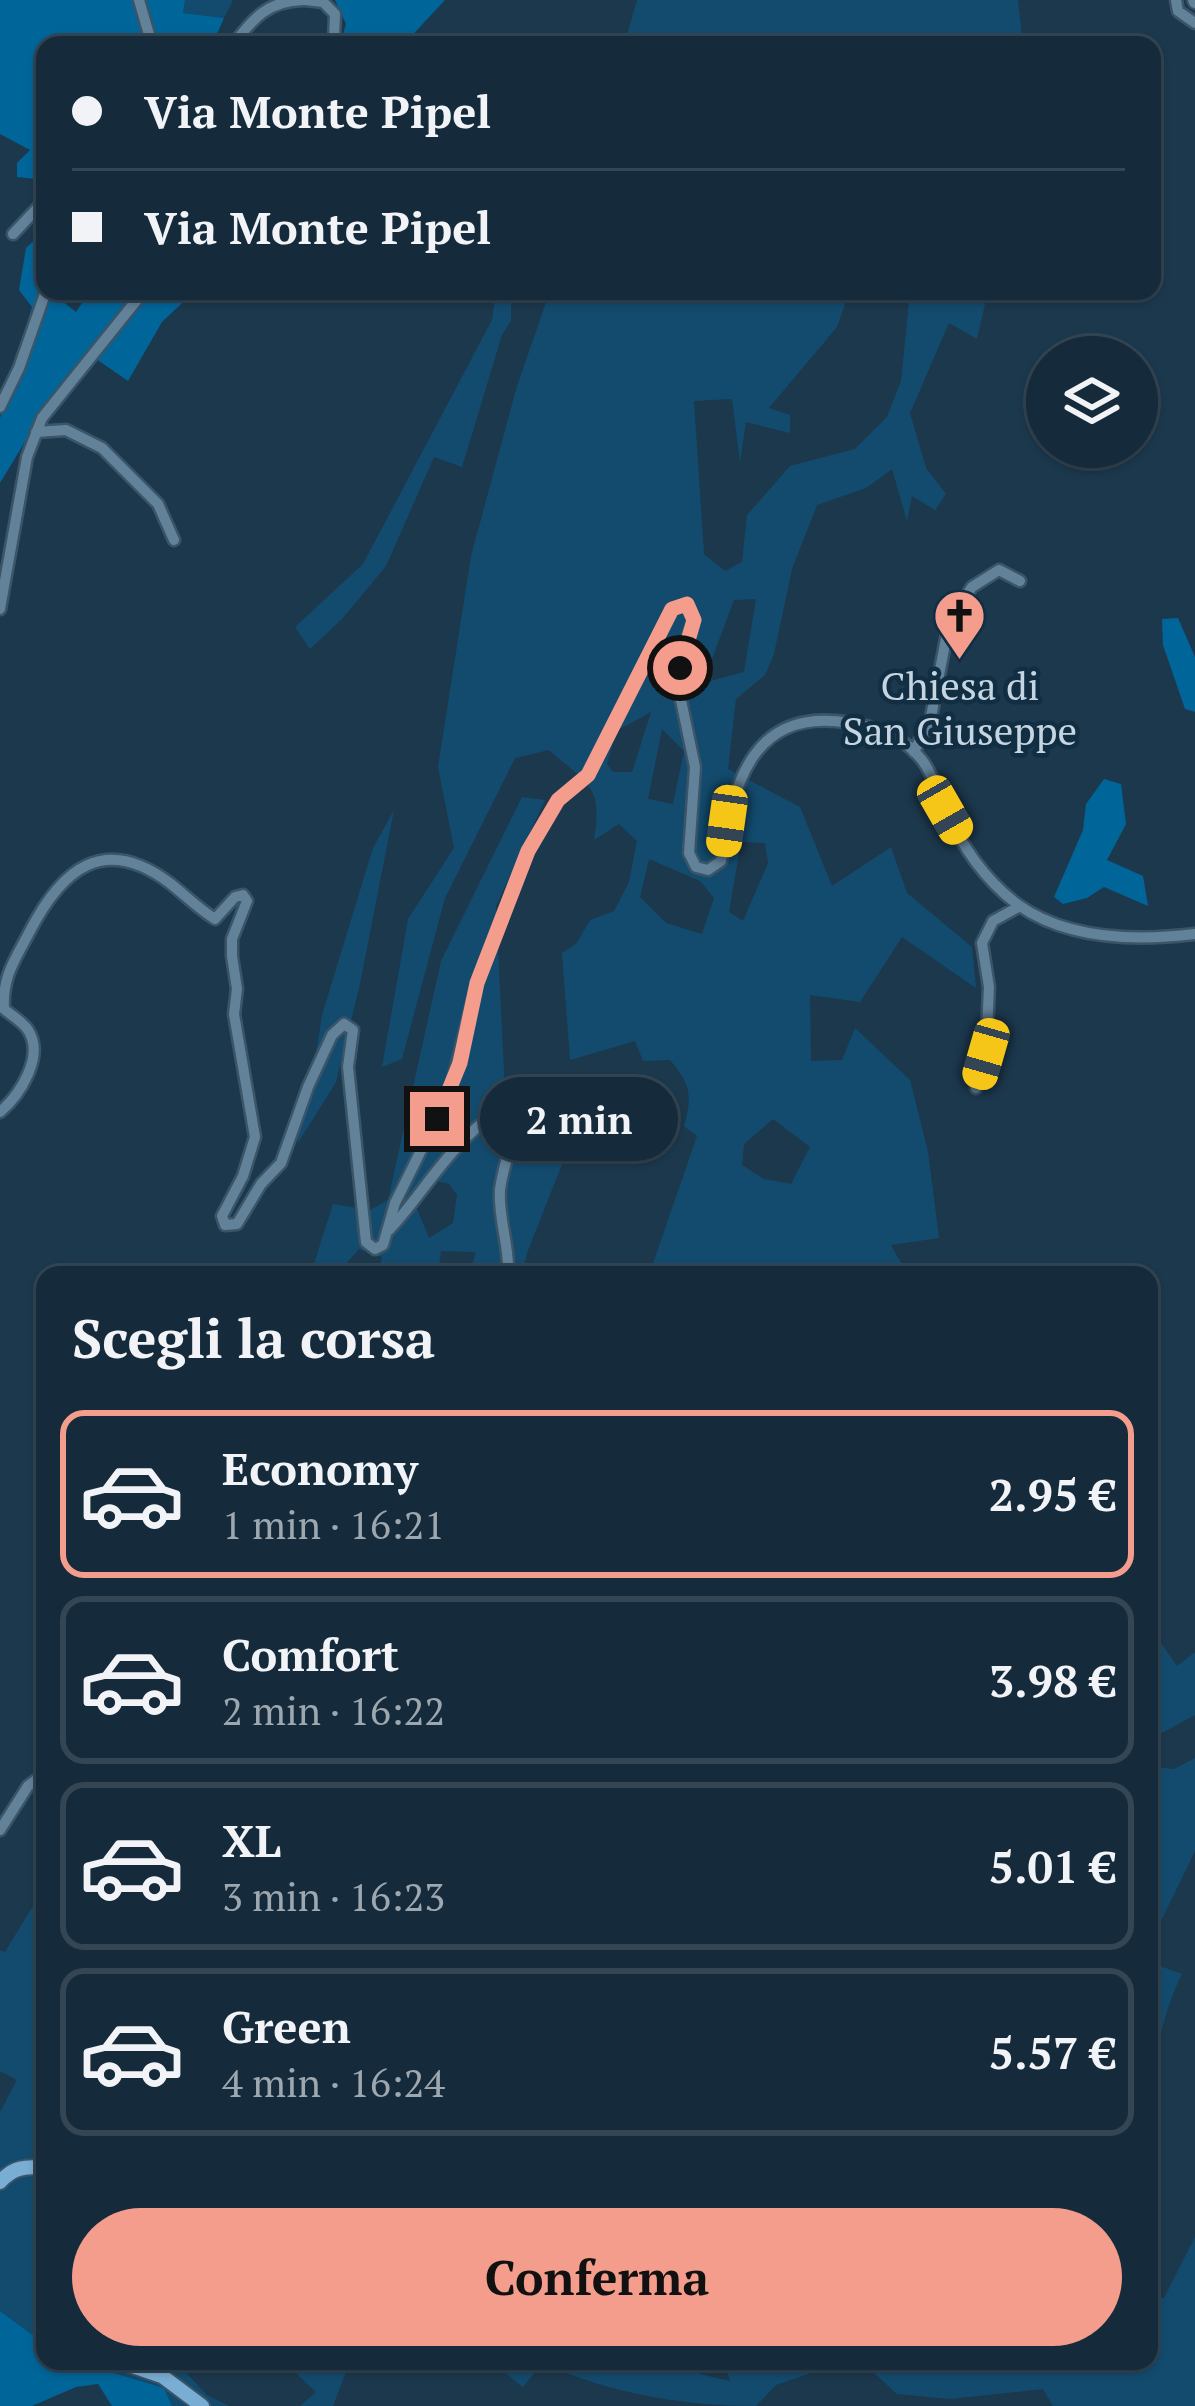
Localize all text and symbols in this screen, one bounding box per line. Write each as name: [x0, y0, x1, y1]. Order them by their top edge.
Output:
text: Via Monte Pipel: [144, 81, 491, 141]
text: Via Monte Pipel: [144, 197, 491, 257]
map controls: [1026, 336, 1158, 468]
button: layers: [1026, 336, 1158, 468]
church icon: Chiesa di San Giuseppe: [932, 588, 988, 662]
route start: [653, 641, 707, 695]
place label: Chiesa di San Giuseppe: [843, 659, 1077, 756]
car: [911, 770, 979, 850]
car: [704, 783, 750, 859]
car: [959, 1014, 1013, 1094]
callout: 2 min: [479, 1077, 677, 1161]
route end: [410, 1092, 464, 1146]
text: 2 min: [526, 1093, 632, 1145]
text: Scegli la corsa: [72, 1302, 435, 1373]
text: Economy: [222, 1438, 418, 1498]
icon: car: [78, 1440, 186, 1548]
text: 2.95 €: [989, 1464, 1116, 1524]
text: 1 min · 16:21: [222, 1498, 445, 1550]
text: Comfort: [222, 1624, 399, 1684]
icon: car: [78, 1626, 186, 1734]
text: 3.98 €: [989, 1650, 1116, 1710]
text: 2 min · 16:22: [222, 1684, 445, 1736]
text: XL: [222, 1810, 281, 1870]
icon: car: [78, 1812, 186, 1920]
text: 5.01 €: [989, 1836, 1116, 1896]
text: 3 min · 16:23: [222, 1870, 445, 1922]
text: Green: [222, 1996, 351, 2056]
icon: car: [78, 1998, 186, 2106]
text: 5.57 €: [989, 2022, 1116, 2082]
text: 4 min · 16:24: [222, 2056, 445, 2108]
button: Conferma: [72, 2208, 1122, 2346]

